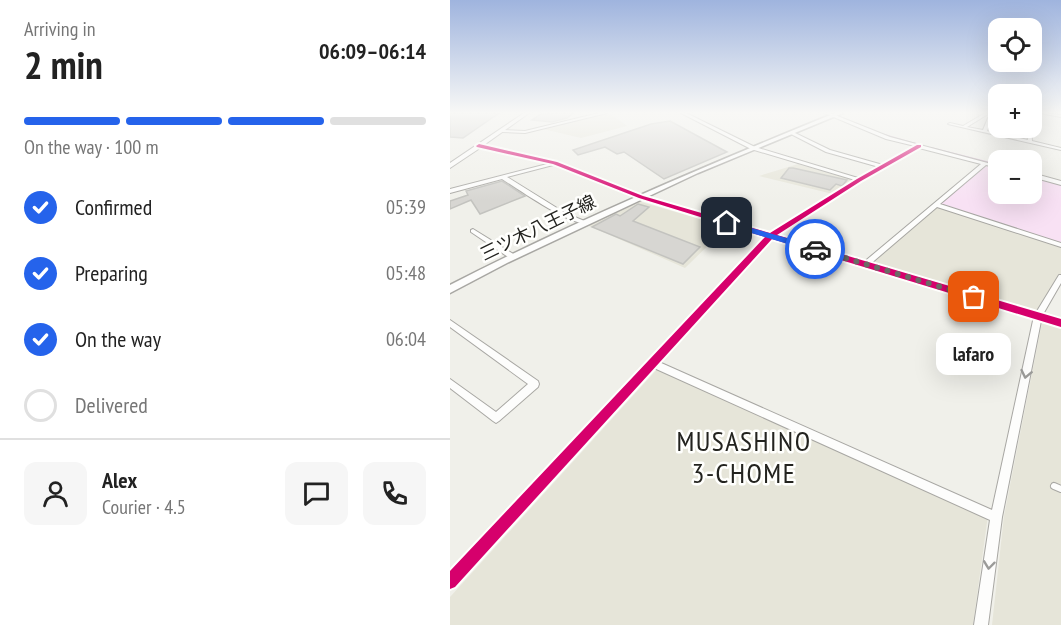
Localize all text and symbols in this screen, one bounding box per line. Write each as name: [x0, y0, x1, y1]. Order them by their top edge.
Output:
text: Arriving in: [24, 16, 96, 42]
map controls: [988, 18, 1042, 204]
button: locate: [988, 18, 1042, 72]
text: 06:09–06:14: [319, 37, 426, 65]
text: 2 min: [24, 39, 103, 90]
button: +: [988, 84, 1042, 138]
text: On the way · 100 m: [24, 134, 159, 160]
button: −: [988, 150, 1042, 204]
street label: 三ツ木八王子線: [476, 190, 599, 266]
icon: check: [24, 191, 57, 224]
text: Confirmed: [75, 193, 152, 221]
text: 05:39: [386, 194, 426, 220]
pin: [701, 197, 752, 248]
icon: home: [710, 206, 743, 239]
courier: [785, 219, 845, 279]
icon: car: [799, 233, 832, 266]
icon: check: [24, 257, 57, 290]
text: Preparing: [75, 259, 148, 287]
text: 05:48: [386, 260, 426, 286]
pin: [948, 271, 999, 322]
icon: bag: [957, 280, 990, 313]
icon: check: [24, 323, 57, 356]
text: On the way: [75, 325, 161, 353]
text: 06:04: [386, 326, 426, 352]
callout: lafaro: [936, 333, 1012, 375]
text: lafaro: [953, 341, 994, 367]
one-way arrow: [1020, 368, 1033, 378]
text: Delivered: [75, 391, 148, 419]
district label: MUSASHINO 3-CHOME: [676, 422, 812, 491]
button: person: [24, 462, 87, 525]
button: chat: [285, 462, 348, 525]
button: phone: [363, 462, 426, 525]
text: Alex: [102, 466, 137, 494]
text: Courier · 4.5: [102, 494, 186, 520]
one-way arrow: [984, 560, 996, 569]

